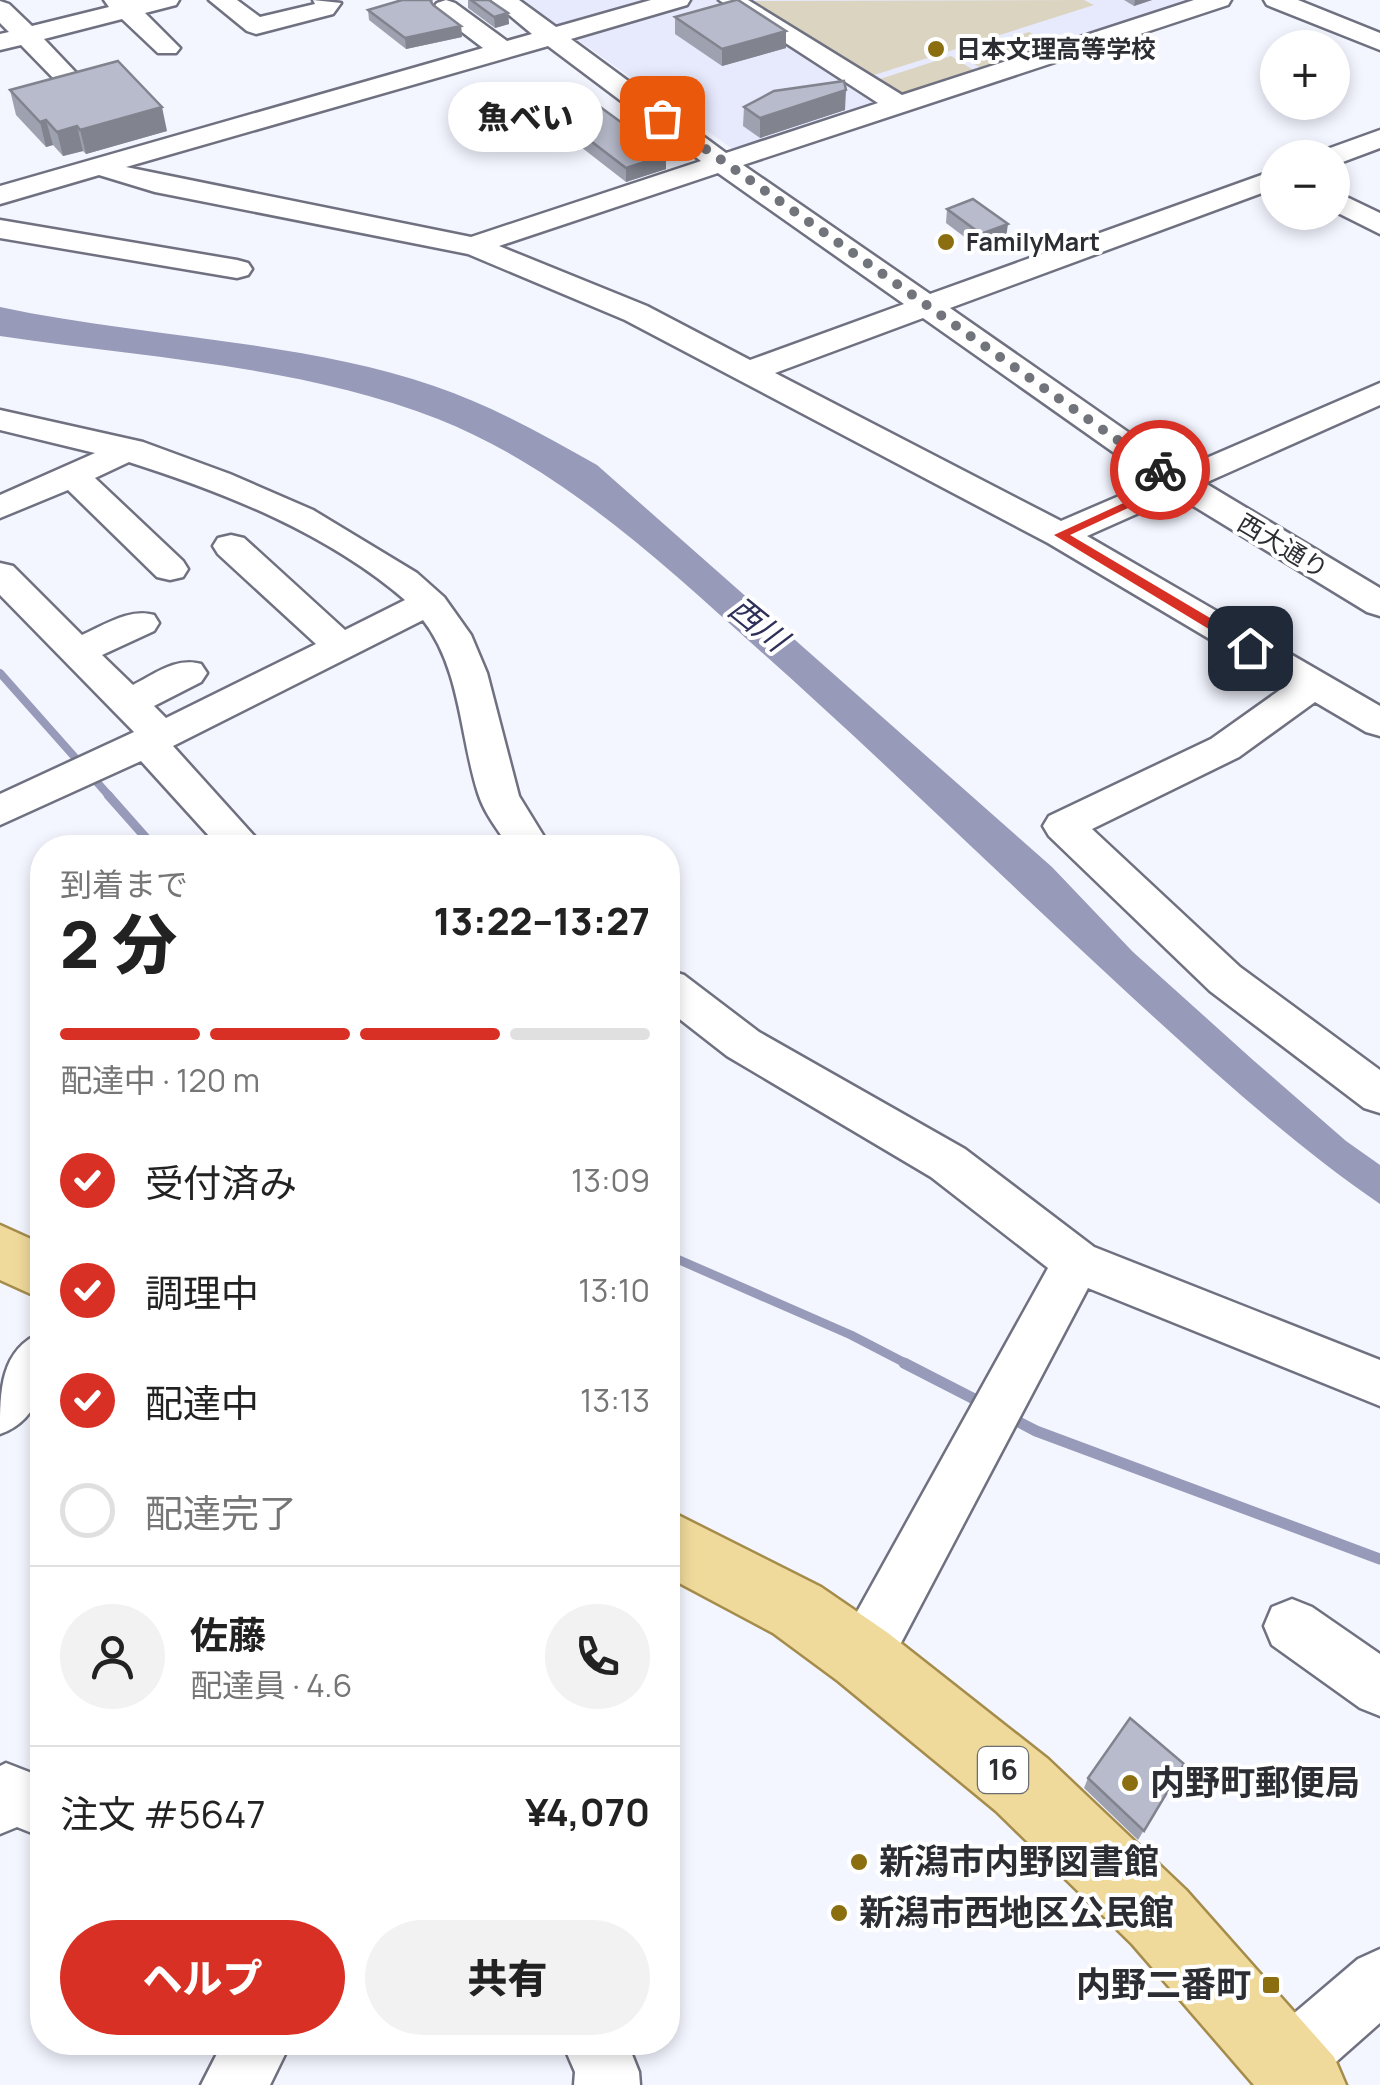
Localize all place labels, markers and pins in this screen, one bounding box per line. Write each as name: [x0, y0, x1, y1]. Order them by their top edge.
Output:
place label: 日本文理高等学校: [956, 31, 1156, 66]
marker: 日本文理高等学校: [925, 38, 947, 60]
pin: [620, 76, 705, 161]
callout: 魚べい: [447, 83, 602, 153]
place label: FamilyMart: [966, 224, 1100, 259]
marker: FamilyMart: [935, 231, 957, 253]
pin: [1208, 606, 1293, 691]
place label: 内野町郵便局: [1150, 1758, 1360, 1806]
marker: 内野町郵便局: [1119, 1772, 1141, 1794]
place label: 新潟市内野図書館: [879, 1837, 1159, 1885]
marker: 新潟市内野図書館: [848, 1851, 870, 1873]
place label: 新潟市西地区公民館: [859, 1888, 1174, 1936]
marker: 新潟市西地区公民館: [828, 1902, 850, 1924]
place label: 内野二番町: [1076, 1960, 1251, 2008]
marker: 内野二番町: [1260, 1974, 1282, 1996]

